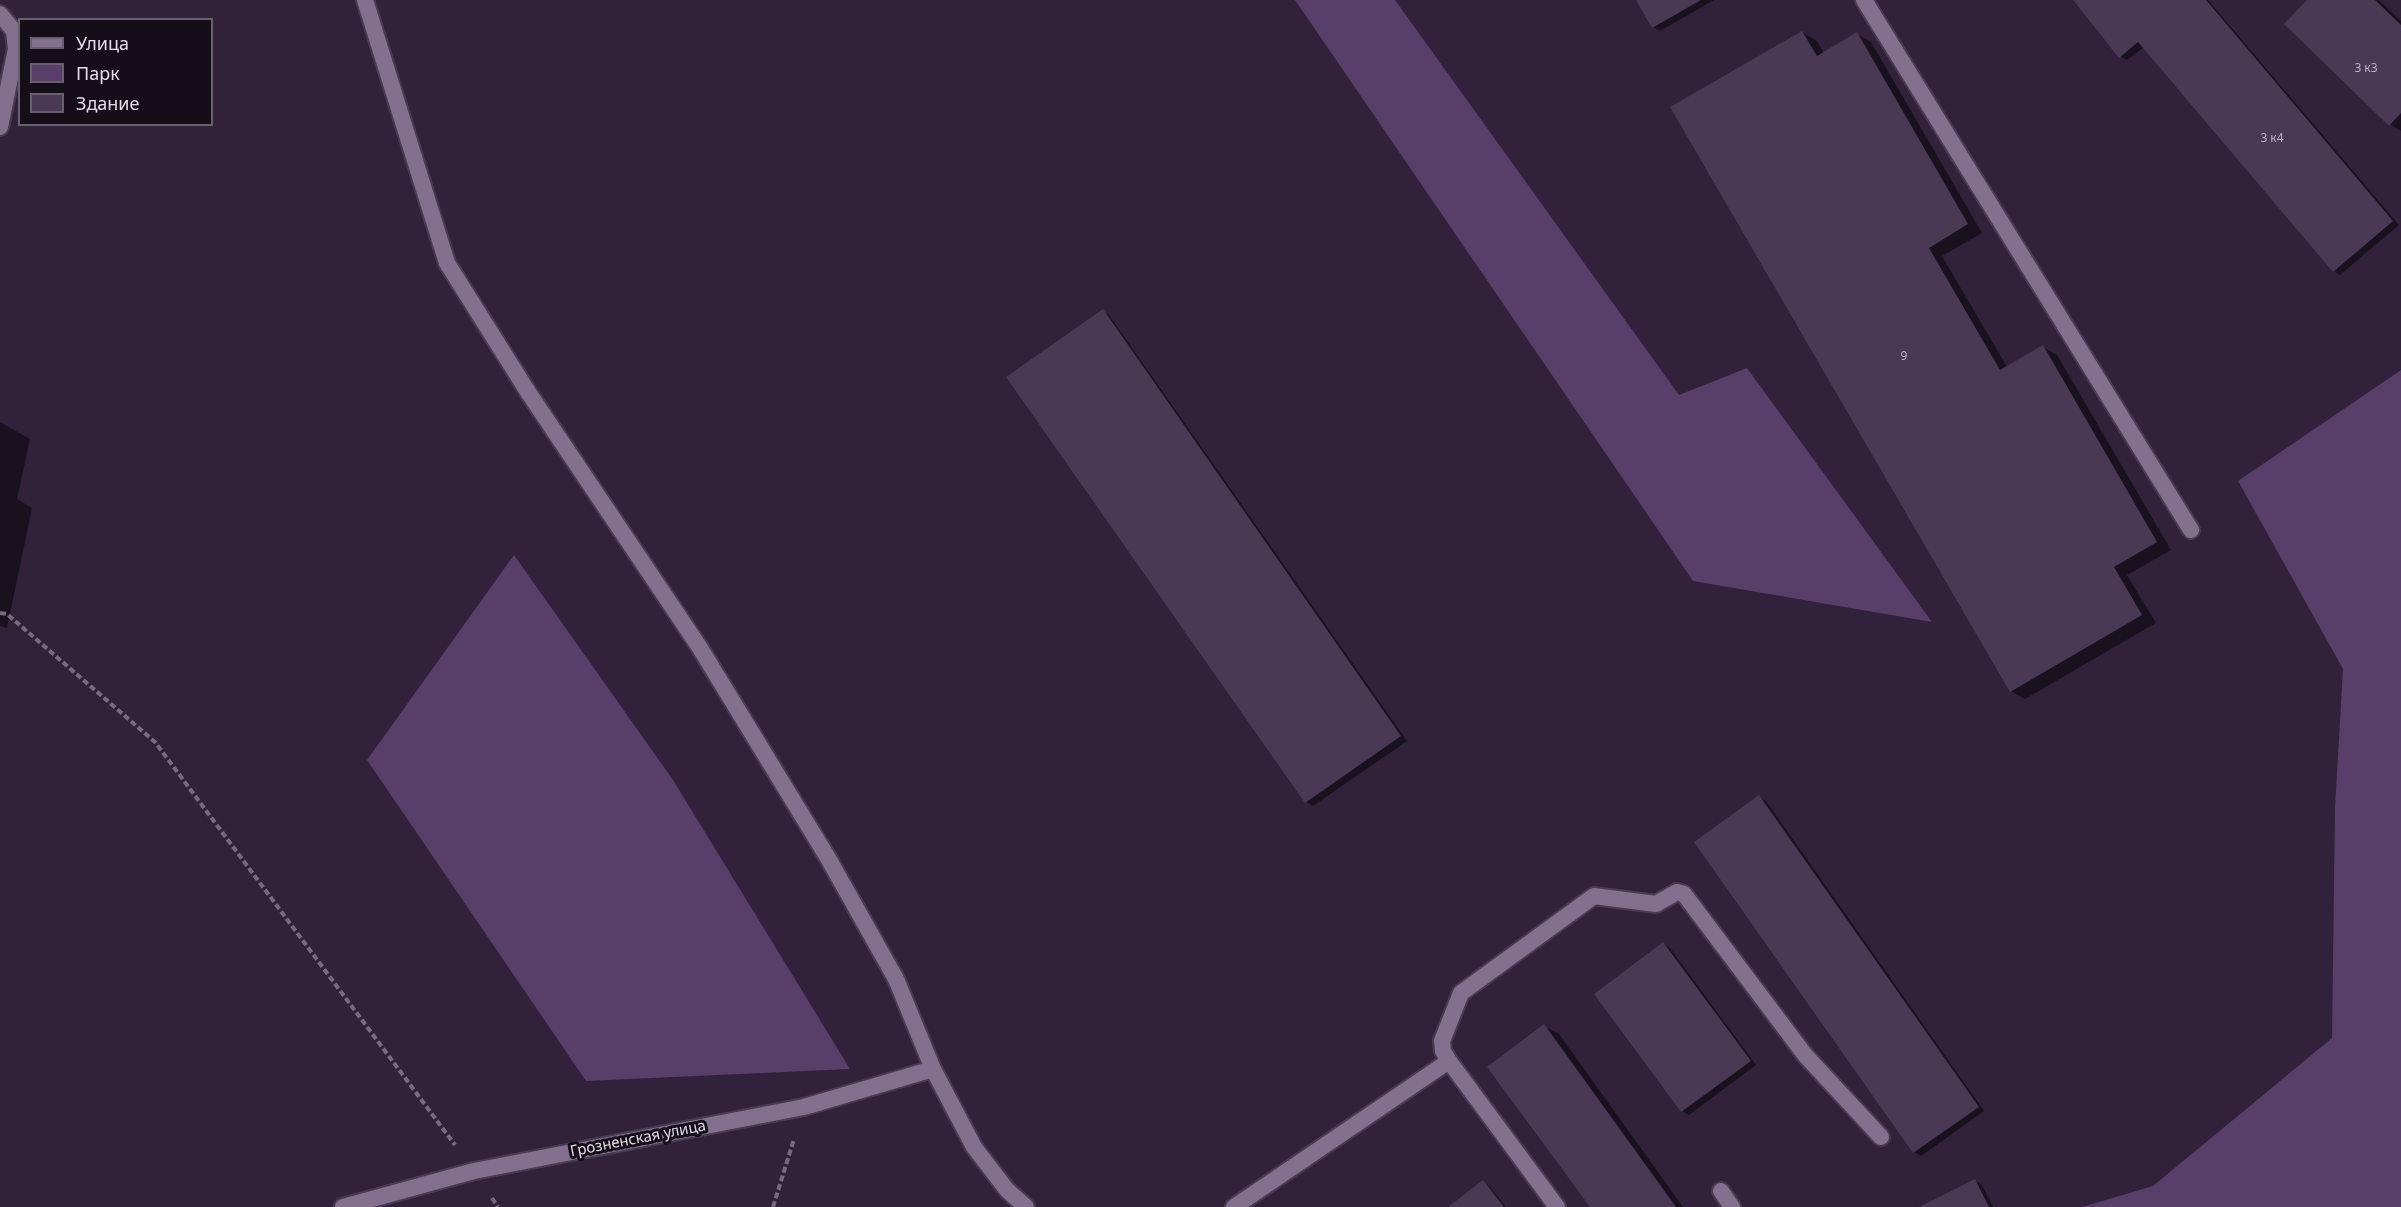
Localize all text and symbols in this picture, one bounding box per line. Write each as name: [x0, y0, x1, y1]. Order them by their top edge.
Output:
legend: [18, 18, 213, 126]
text: Улица: [76, 31, 129, 55]
text: Парк: [76, 61, 120, 85]
house number: 3 к3: [2354, 62, 2378, 76]
text: Здание: [76, 91, 139, 115]
house number: 3 к4: [2260, 132, 2284, 146]
house number: 9: [1901, 350, 1907, 364]
street label: Грозненская улица: [569, 1117, 707, 1161]

